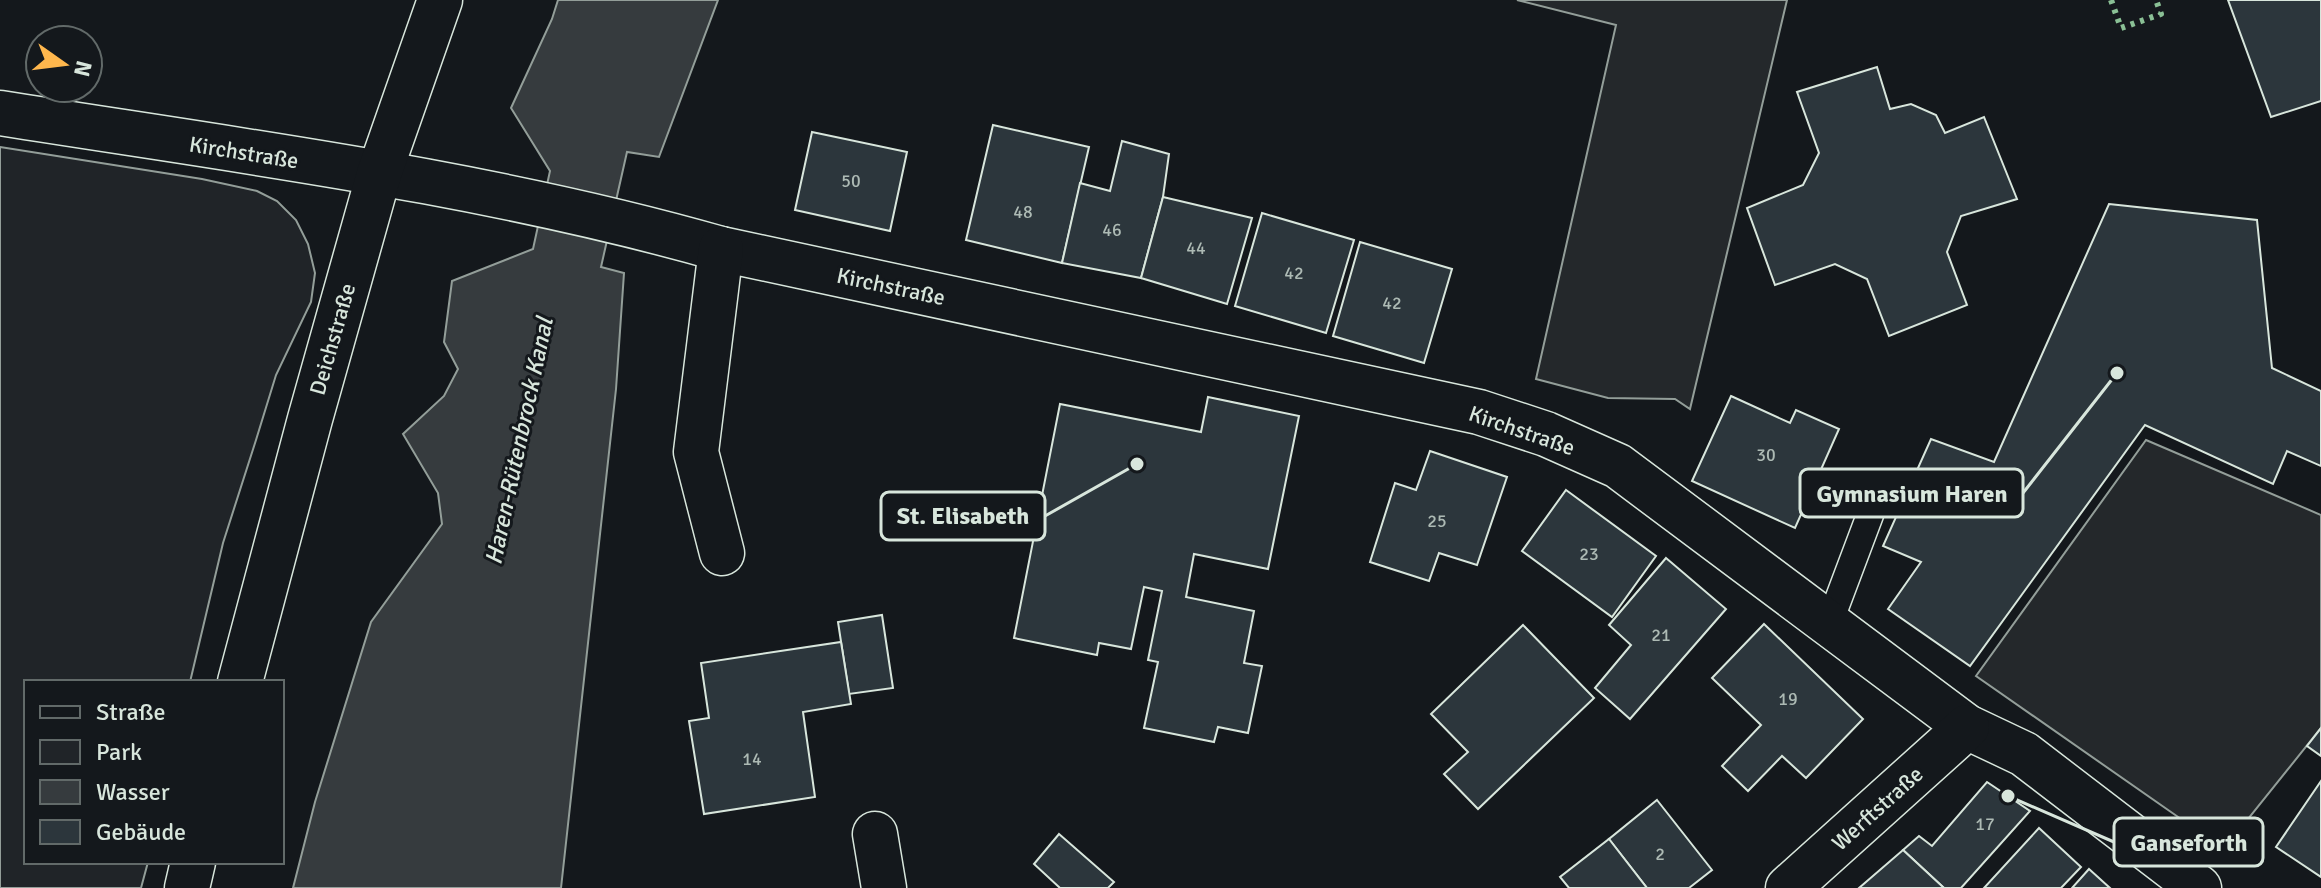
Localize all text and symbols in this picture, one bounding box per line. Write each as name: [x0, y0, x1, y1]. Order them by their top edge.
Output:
north arrow: [24, 24, 104, 104]
text: N: [68, 58, 98, 79]
street label: Kirchstraße: [187, 131, 301, 174]
house number: 50: [841, 170, 861, 192]
house number: 48: [1013, 201, 1033, 223]
house number: 46: [1102, 219, 1122, 241]
house number: 44: [1186, 237, 1206, 259]
street label: Kirchstraße: [834, 262, 948, 311]
house number: 42: [1284, 262, 1304, 284]
street label: Deichstraße: [304, 280, 361, 398]
house number: 42: [1382, 292, 1402, 314]
water label: Haren-Rütenbrock Kanal: [478, 313, 560, 567]
street label: Kirchstraße: [1465, 400, 1578, 461]
house number: 30: [1756, 444, 1776, 466]
callout: Gymnasium Haren: [1800, 469, 2023, 517]
text: Gymnasium Haren: [1816, 479, 2008, 509]
callout: St. Elisabeth: [881, 492, 1045, 540]
text: St. Elisabeth: [897, 501, 1029, 531]
house number: 25: [1427, 510, 1447, 532]
house number: 23: [1579, 543, 1599, 565]
house number: 21: [1651, 624, 1671, 646]
legend: [24, 680, 284, 864]
house number: 19: [1778, 688, 1798, 710]
text: Straße: [96, 697, 166, 727]
text: Park: [96, 737, 142, 767]
house number: 14: [742, 748, 762, 770]
street label: Werftstraße: [1826, 760, 1928, 856]
text: Wasser: [96, 777, 170, 807]
house number: 17: [1975, 813, 1995, 835]
text: Gebäude: [96, 817, 186, 847]
callout: Ganseforth: [2114, 818, 2263, 866]
text: Ganseforth: [2130, 828, 2248, 858]
house number: 2: [1655, 843, 1665, 865]

